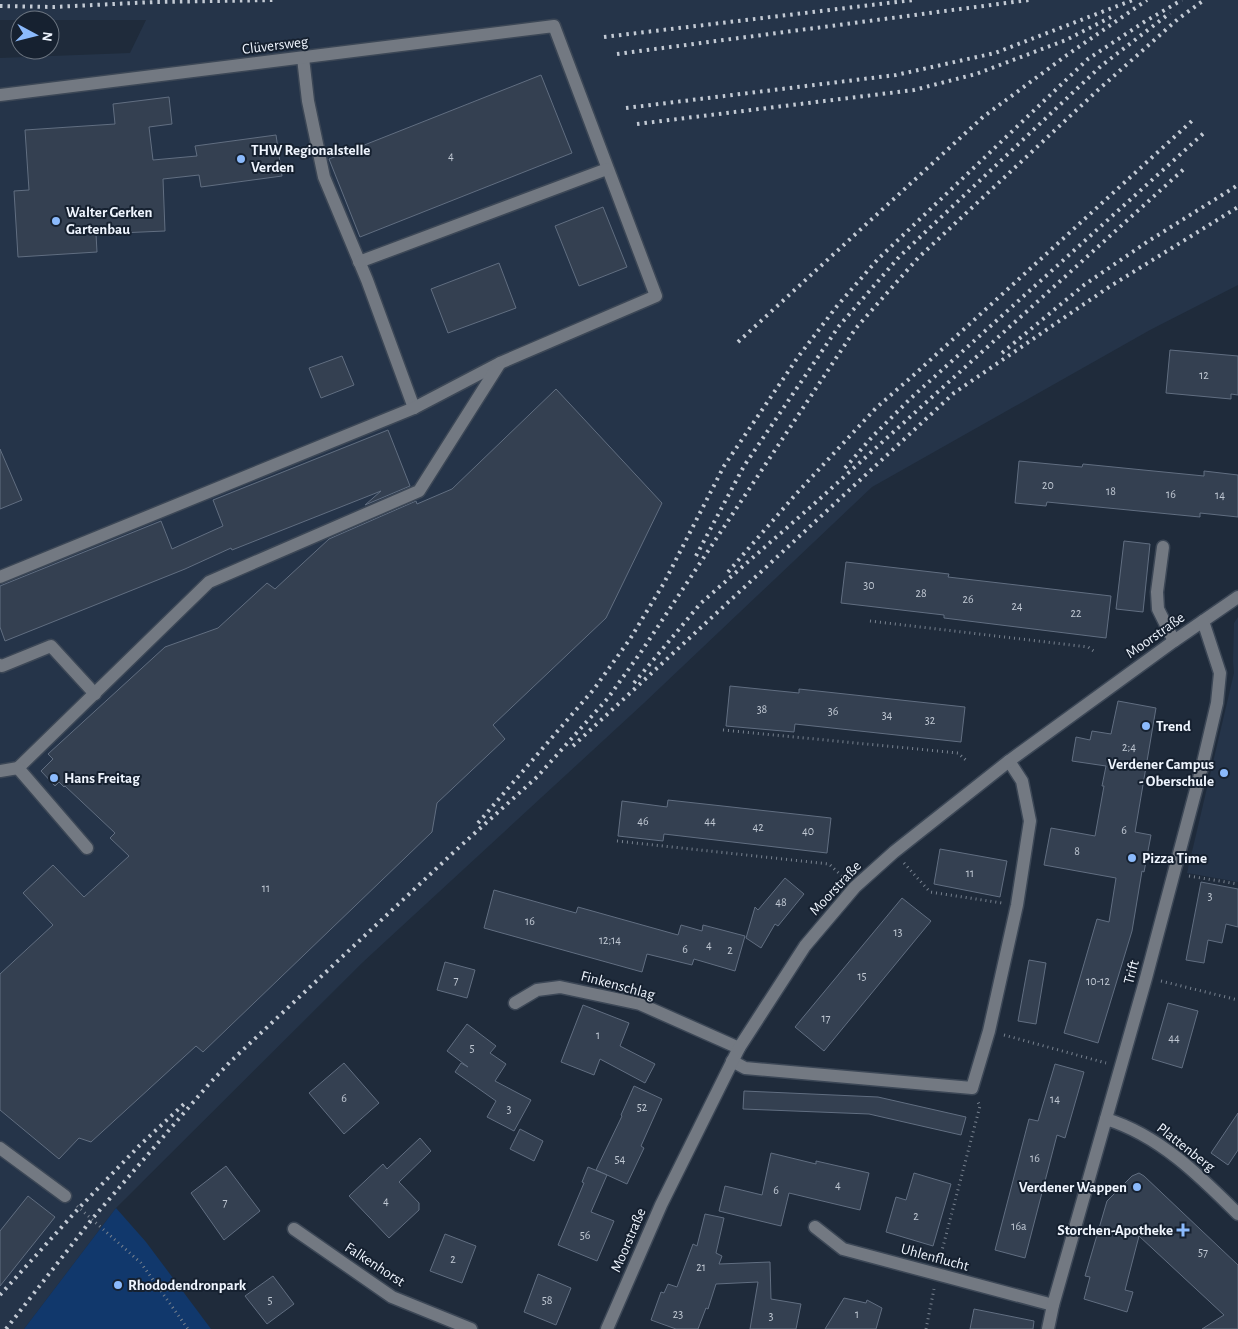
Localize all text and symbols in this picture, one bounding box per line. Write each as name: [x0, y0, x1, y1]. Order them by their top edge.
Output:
north arrow: [10, 10, 60, 60]
text: N: [39, 31, 54, 42]
street label: Clüversweg: [241, 34, 310, 57]
place label: THW Regionalstelle Verden: [251, 143, 370, 175]
house number: 4: [448, 150, 454, 162]
marker: THW Regionalstelle Verden: [235, 153, 247, 165]
place label: Walter Gerken Gartenbau: [66, 205, 153, 237]
marker: Walter Gerken Gartenbau: [50, 215, 62, 227]
house number: 12: [1199, 369, 1209, 381]
house number: 20: [1042, 479, 1054, 491]
house number: 18: [1106, 485, 1116, 497]
house number: 16: [1166, 488, 1176, 500]
house number: 14: [1215, 489, 1225, 501]
house number: 30: [863, 579, 875, 591]
house number: 28: [915, 587, 927, 599]
house number: 26: [962, 593, 974, 605]
house number: 24: [1011, 600, 1023, 612]
house number: 22: [1071, 607, 1082, 619]
street label: Moorstraße: [1123, 610, 1188, 661]
house number: 38: [757, 703, 768, 715]
house number: 36: [828, 705, 839, 717]
house number: 34: [882, 709, 893, 721]
house number: 32: [925, 714, 936, 726]
place label: Trend: [1156, 719, 1191, 734]
marker: Trend: [1140, 720, 1152, 732]
house number: 2;4: [1122, 741, 1136, 753]
place label: Verdener Campus - Oberschule: [1108, 757, 1214, 789]
marker: Verdener Campus - Oberschule: [1218, 767, 1230, 779]
place label: Hans Freitag: [64, 771, 140, 786]
marker: Hans Freitag: [48, 772, 60, 784]
house number: 46: [637, 815, 649, 827]
house number: 44: [704, 815, 716, 827]
house number: 42: [752, 821, 764, 833]
house number: 6: [1121, 824, 1127, 836]
house number: 40: [802, 825, 814, 837]
house number: 8: [1074, 845, 1080, 857]
place label: Pizza Time: [1142, 851, 1207, 866]
marker: Pizza Time: [1126, 852, 1138, 864]
street label: Moorstraße: [807, 858, 864, 918]
house number: 11: [966, 867, 974, 879]
house number: 11: [262, 882, 270, 894]
house number: 3: [1208, 890, 1213, 902]
house number: 48: [775, 896, 787, 908]
house number: 16: [525, 915, 535, 927]
house number: 13: [893, 926, 903, 938]
house number: 12;14: [599, 934, 621, 946]
house number: 4: [706, 939, 712, 951]
house number: 6: [682, 943, 688, 955]
house number: 2: [727, 944, 733, 956]
street label: Trift: [1121, 958, 1142, 986]
street label: Finkenschlag: [579, 968, 657, 1003]
house number: 15: [857, 970, 867, 982]
house number: 7: [453, 974, 459, 986]
house number: 10-12: [1086, 975, 1110, 987]
house number: 17: [821, 1012, 831, 1024]
house number: 1: [596, 1029, 600, 1041]
house number: 44: [1168, 1032, 1180, 1044]
house number: 5: [469, 1042, 475, 1054]
house number: 6: [341, 1092, 347, 1104]
house number: 14: [1050, 1093, 1060, 1105]
house number: 52: [637, 1101, 648, 1113]
house number: 3: [507, 1103, 512, 1115]
street label: Plattenberg: [1154, 1120, 1218, 1175]
house number: 16: [1030, 1152, 1040, 1164]
house number: 54: [615, 1153, 626, 1165]
house number: 4: [835, 1179, 841, 1191]
place label: Verdener Wappen: [1019, 1180, 1127, 1195]
marker: Verdener Wappen: [1131, 1181, 1143, 1193]
house number: 6: [773, 1184, 779, 1196]
house number: 4: [383, 1195, 389, 1207]
house number: 7: [222, 1196, 228, 1208]
street label: Moorstraße: [608, 1206, 649, 1274]
house number: 2: [913, 1210, 919, 1222]
house number: 16a: [1011, 1220, 1027, 1232]
place label: Storchen-Apotheke: [1057, 1223, 1173, 1238]
marker: Storchen-Apotheke: [1177, 1224, 1189, 1236]
house number: 56: [580, 1229, 591, 1241]
street label: Falkenhorst: [342, 1240, 408, 1289]
street label: Uhlenflucht: [899, 1241, 971, 1274]
house number: 57: [1198, 1246, 1208, 1258]
house number: 2: [450, 1253, 456, 1265]
house number: 21: [696, 1261, 706, 1273]
place label: Rhododendronpark: [128, 1278, 247, 1293]
marker: Rhododendronpark: [112, 1279, 124, 1291]
house number: 5: [267, 1294, 273, 1306]
house number: 58: [542, 1294, 553, 1306]
house number: 23: [673, 1308, 683, 1320]
house number: 1: [855, 1308, 859, 1320]
house number: 3: [769, 1310, 774, 1322]

